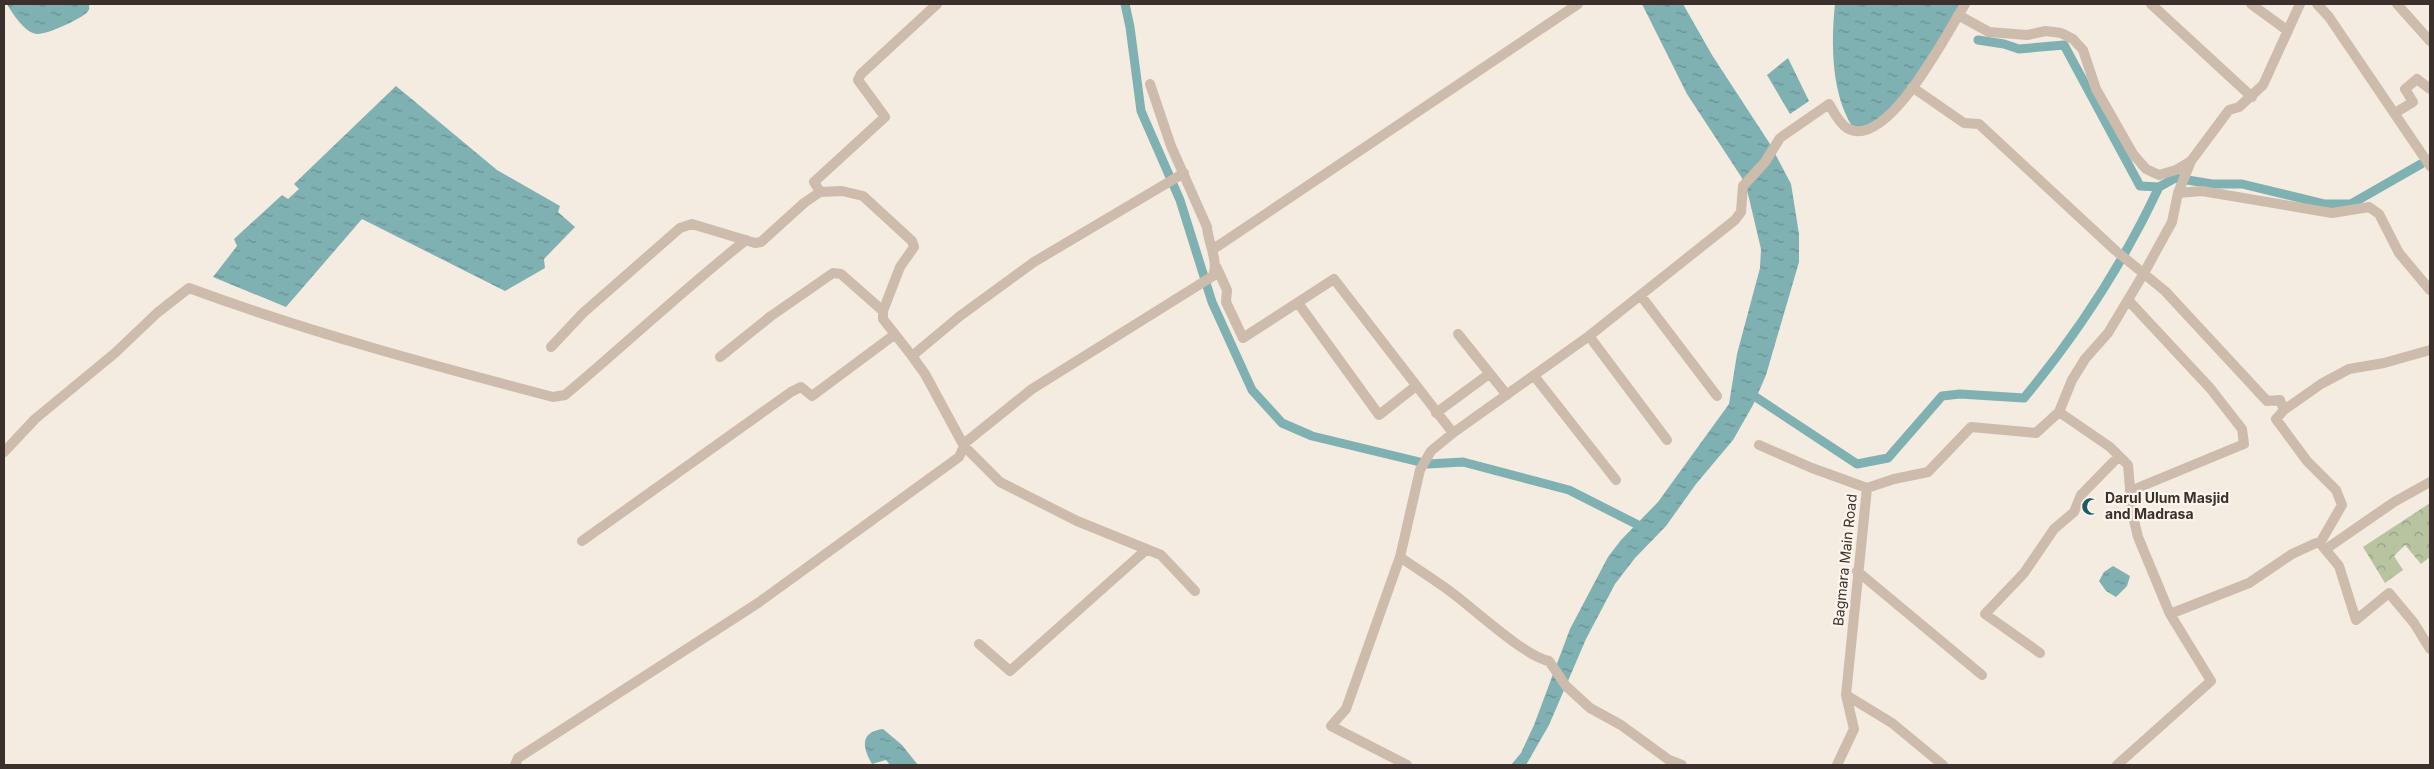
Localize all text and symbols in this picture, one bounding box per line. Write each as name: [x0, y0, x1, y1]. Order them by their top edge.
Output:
place label: Darul Ulum Masjid and Madrasa: [2105, 489, 2229, 522]
street label: Bagmara Main Road: [1829, 493, 1860, 627]
mosque icon: Darul Ulum Masjid and Madrasa: [2081, 496, 2101, 516]

